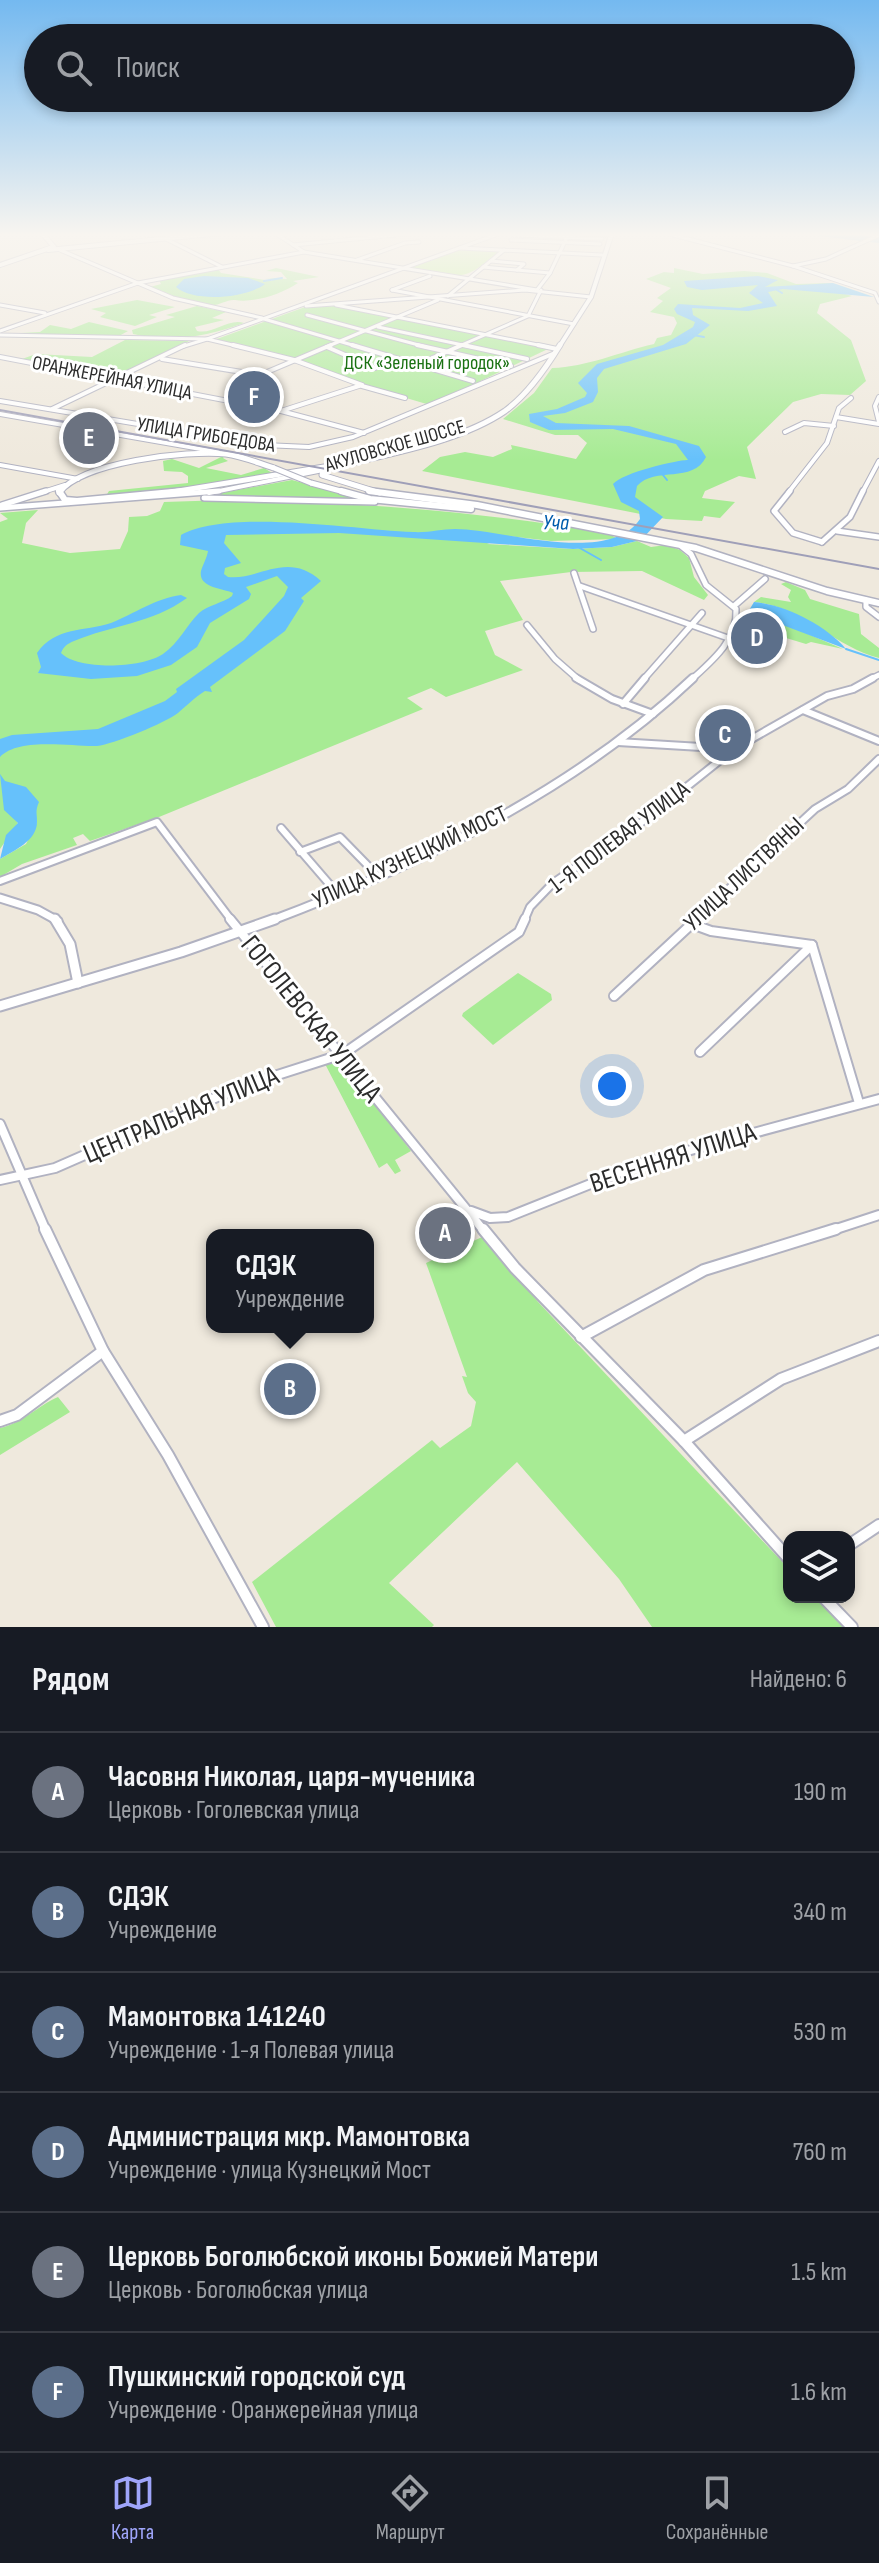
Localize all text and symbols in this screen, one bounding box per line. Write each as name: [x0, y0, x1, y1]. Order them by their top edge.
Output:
search box: [24, 24, 855, 112]
icon: search: [52, 46, 96, 90]
text: Поиск: [116, 50, 179, 86]
street label: ОРАНЖЕРЕЙНАЯ УЛИЦА: [30, 351, 194, 405]
park label: ДСК «Зеленый городок»: [344, 351, 510, 375]
pin: F: [228, 367, 280, 427]
pin: E: [63, 408, 115, 468]
street label: УЛИЦА ГРИБОЕДОВА: [135, 412, 277, 458]
street label: АКУЛОВСКОЕ ШОССЕ: [321, 415, 468, 478]
water label: Уча: [543, 509, 569, 537]
pin: D: [731, 608, 783, 668]
pin: C: [699, 705, 751, 765]
street label: 1-Я ПОЛЕВАЯ УЛИЦА: [543, 774, 696, 899]
street label: УЛИЦА КУЗНЕЦКИЙ МОСТ: [308, 799, 512, 915]
street label: УЛИЦА ЛИСТВЯНЫ: [678, 811, 810, 937]
street label: ГОГОЛЕВСКАЯ УЛИЦА: [234, 929, 389, 1110]
street label: ЦЕНТРАЛЬНАЯ УЛИЦА: [78, 1059, 284, 1171]
your location: [592, 1066, 632, 1106]
street label: ВЕСЕННЯЯ УЛИЦА: [586, 1115, 761, 1200]
pin: A: [419, 1203, 471, 1263]
popup: [206, 1229, 374, 1333]
text: СДЭК: [235, 1248, 296, 1284]
text: Учреждение: [235, 1284, 345, 1315]
pin: B: [264, 1359, 316, 1419]
map controls: [783, 1531, 855, 1603]
button: layers: [783, 1531, 855, 1603]
text: Рядом: [32, 1659, 110, 1700]
text: Найдено: 6: [750, 1664, 847, 1695]
text: Часовня Николая, царя-мученика: [108, 1759, 475, 1795]
text: A: [52, 1777, 64, 1808]
text: 190 m: [794, 1777, 847, 1808]
text: Церковь · Гоголевская улица: [108, 1795, 360, 1826]
text: СДЭК: [108, 1879, 169, 1915]
text: B: [52, 1897, 64, 1928]
text: 340 m: [793, 1897, 847, 1928]
text: Учреждение: [108, 1915, 217, 1946]
text: Мамонтовка 141240: [108, 1999, 326, 2035]
text: C: [51, 2017, 65, 2048]
text: 530 m: [793, 2017, 847, 2048]
text: Учреждение · 1-я Полевая улица: [108, 2035, 394, 2066]
text: Администрация мкр. Мамонтовка: [108, 2119, 470, 2155]
text: D: [51, 2137, 65, 2168]
text: 760 m: [793, 2137, 847, 2168]
text: Учреждение · улица Кузнецкий Мост: [108, 2155, 431, 2186]
text: Церковь Боголюбской иконы Божией Матери: [108, 2239, 598, 2275]
text: E: [52, 2257, 64, 2288]
text: 1.5 km: [791, 2257, 847, 2288]
text: Церковь · Боголюбская улица: [108, 2275, 368, 2306]
text: Пушкинский городской суд: [108, 2359, 405, 2395]
text: F: [53, 2377, 63, 2408]
text: 1.6 km: [791, 2377, 847, 2408]
text: Учреждение · Оранжерейная улица: [108, 2395, 418, 2426]
tab: Карта: [111, 2471, 155, 2546]
tab: Маршрут: [376, 2471, 445, 2546]
tab: Сохранённые: [666, 2471, 768, 2546]

